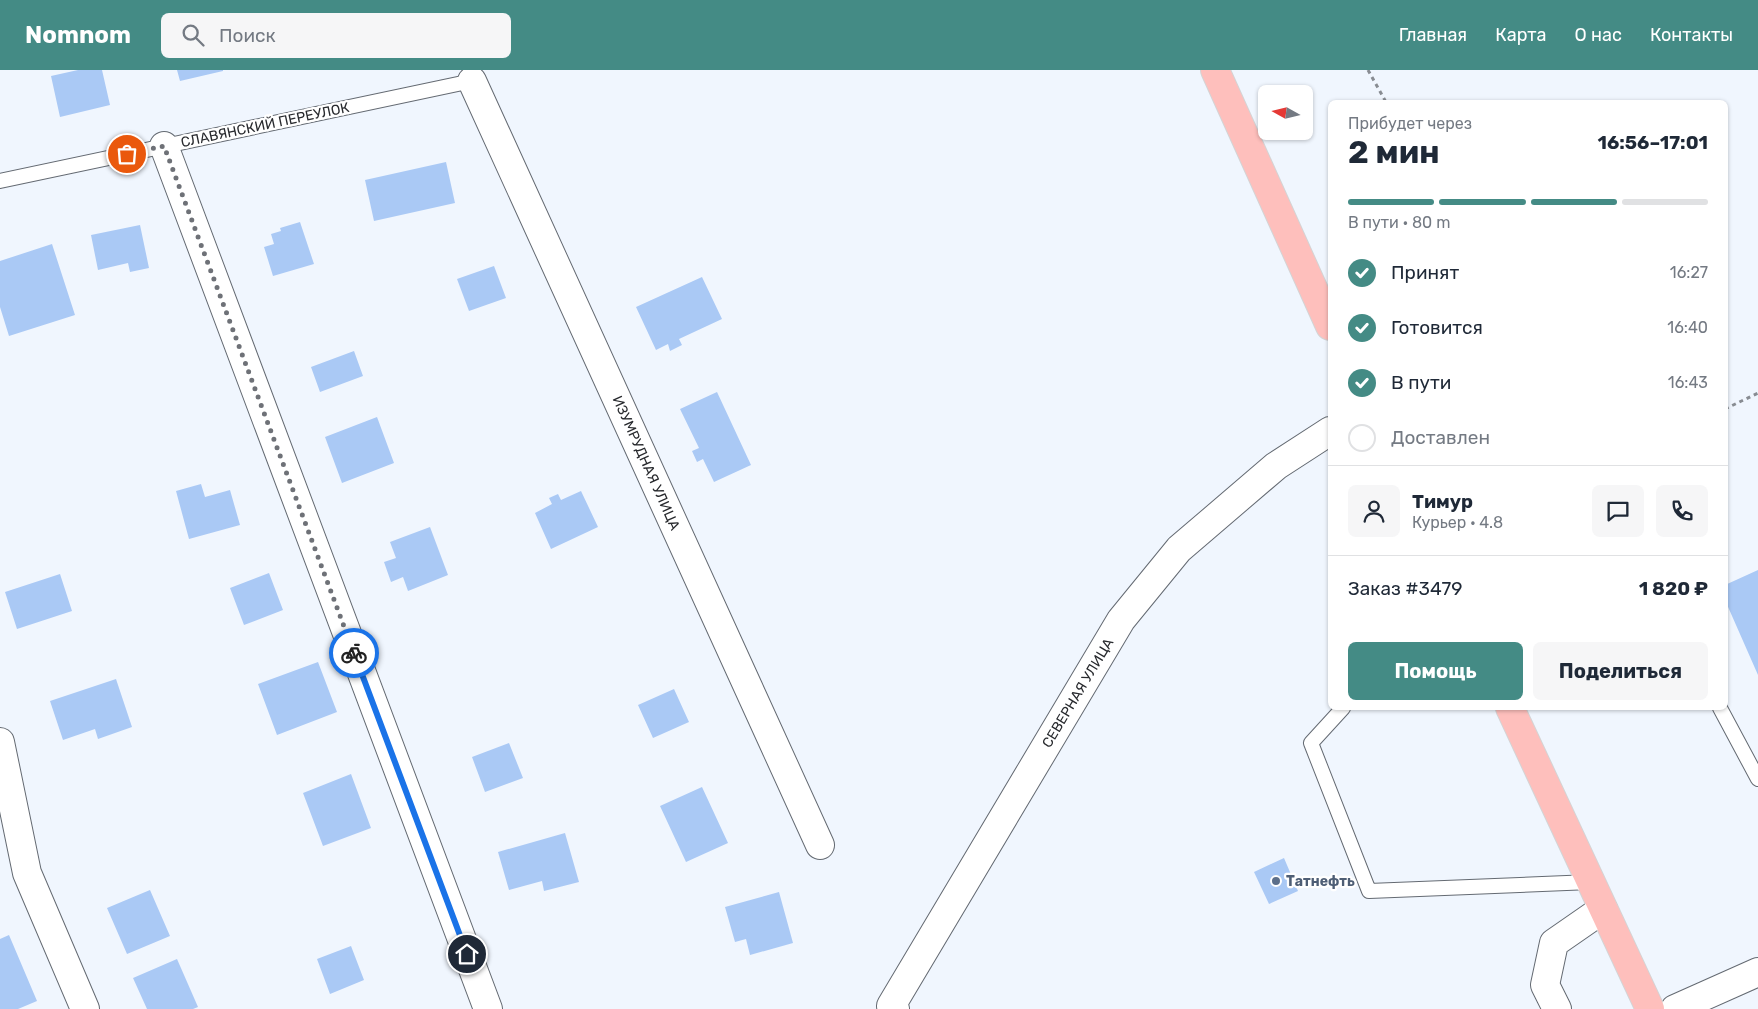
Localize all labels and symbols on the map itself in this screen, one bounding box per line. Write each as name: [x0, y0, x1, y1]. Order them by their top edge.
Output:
north arrow: [1258, 85, 1312, 140]
street label: СЛАВЯНСКИЙ ПЕРЕУЛОК: [179, 98, 351, 151]
pin: [106, 133, 148, 175]
street label: ИЗУМРУДНАЯ УЛИЦА: [609, 393, 684, 533]
courier: [329, 628, 379, 678]
street label: СЕВЕРНАЯ УЛИЦА: [1039, 635, 1118, 751]
place label: Татнефть: [1286, 873, 1355, 890]
marker: Татнефть: [1270, 875, 1282, 887]
pin: [446, 933, 488, 975]

